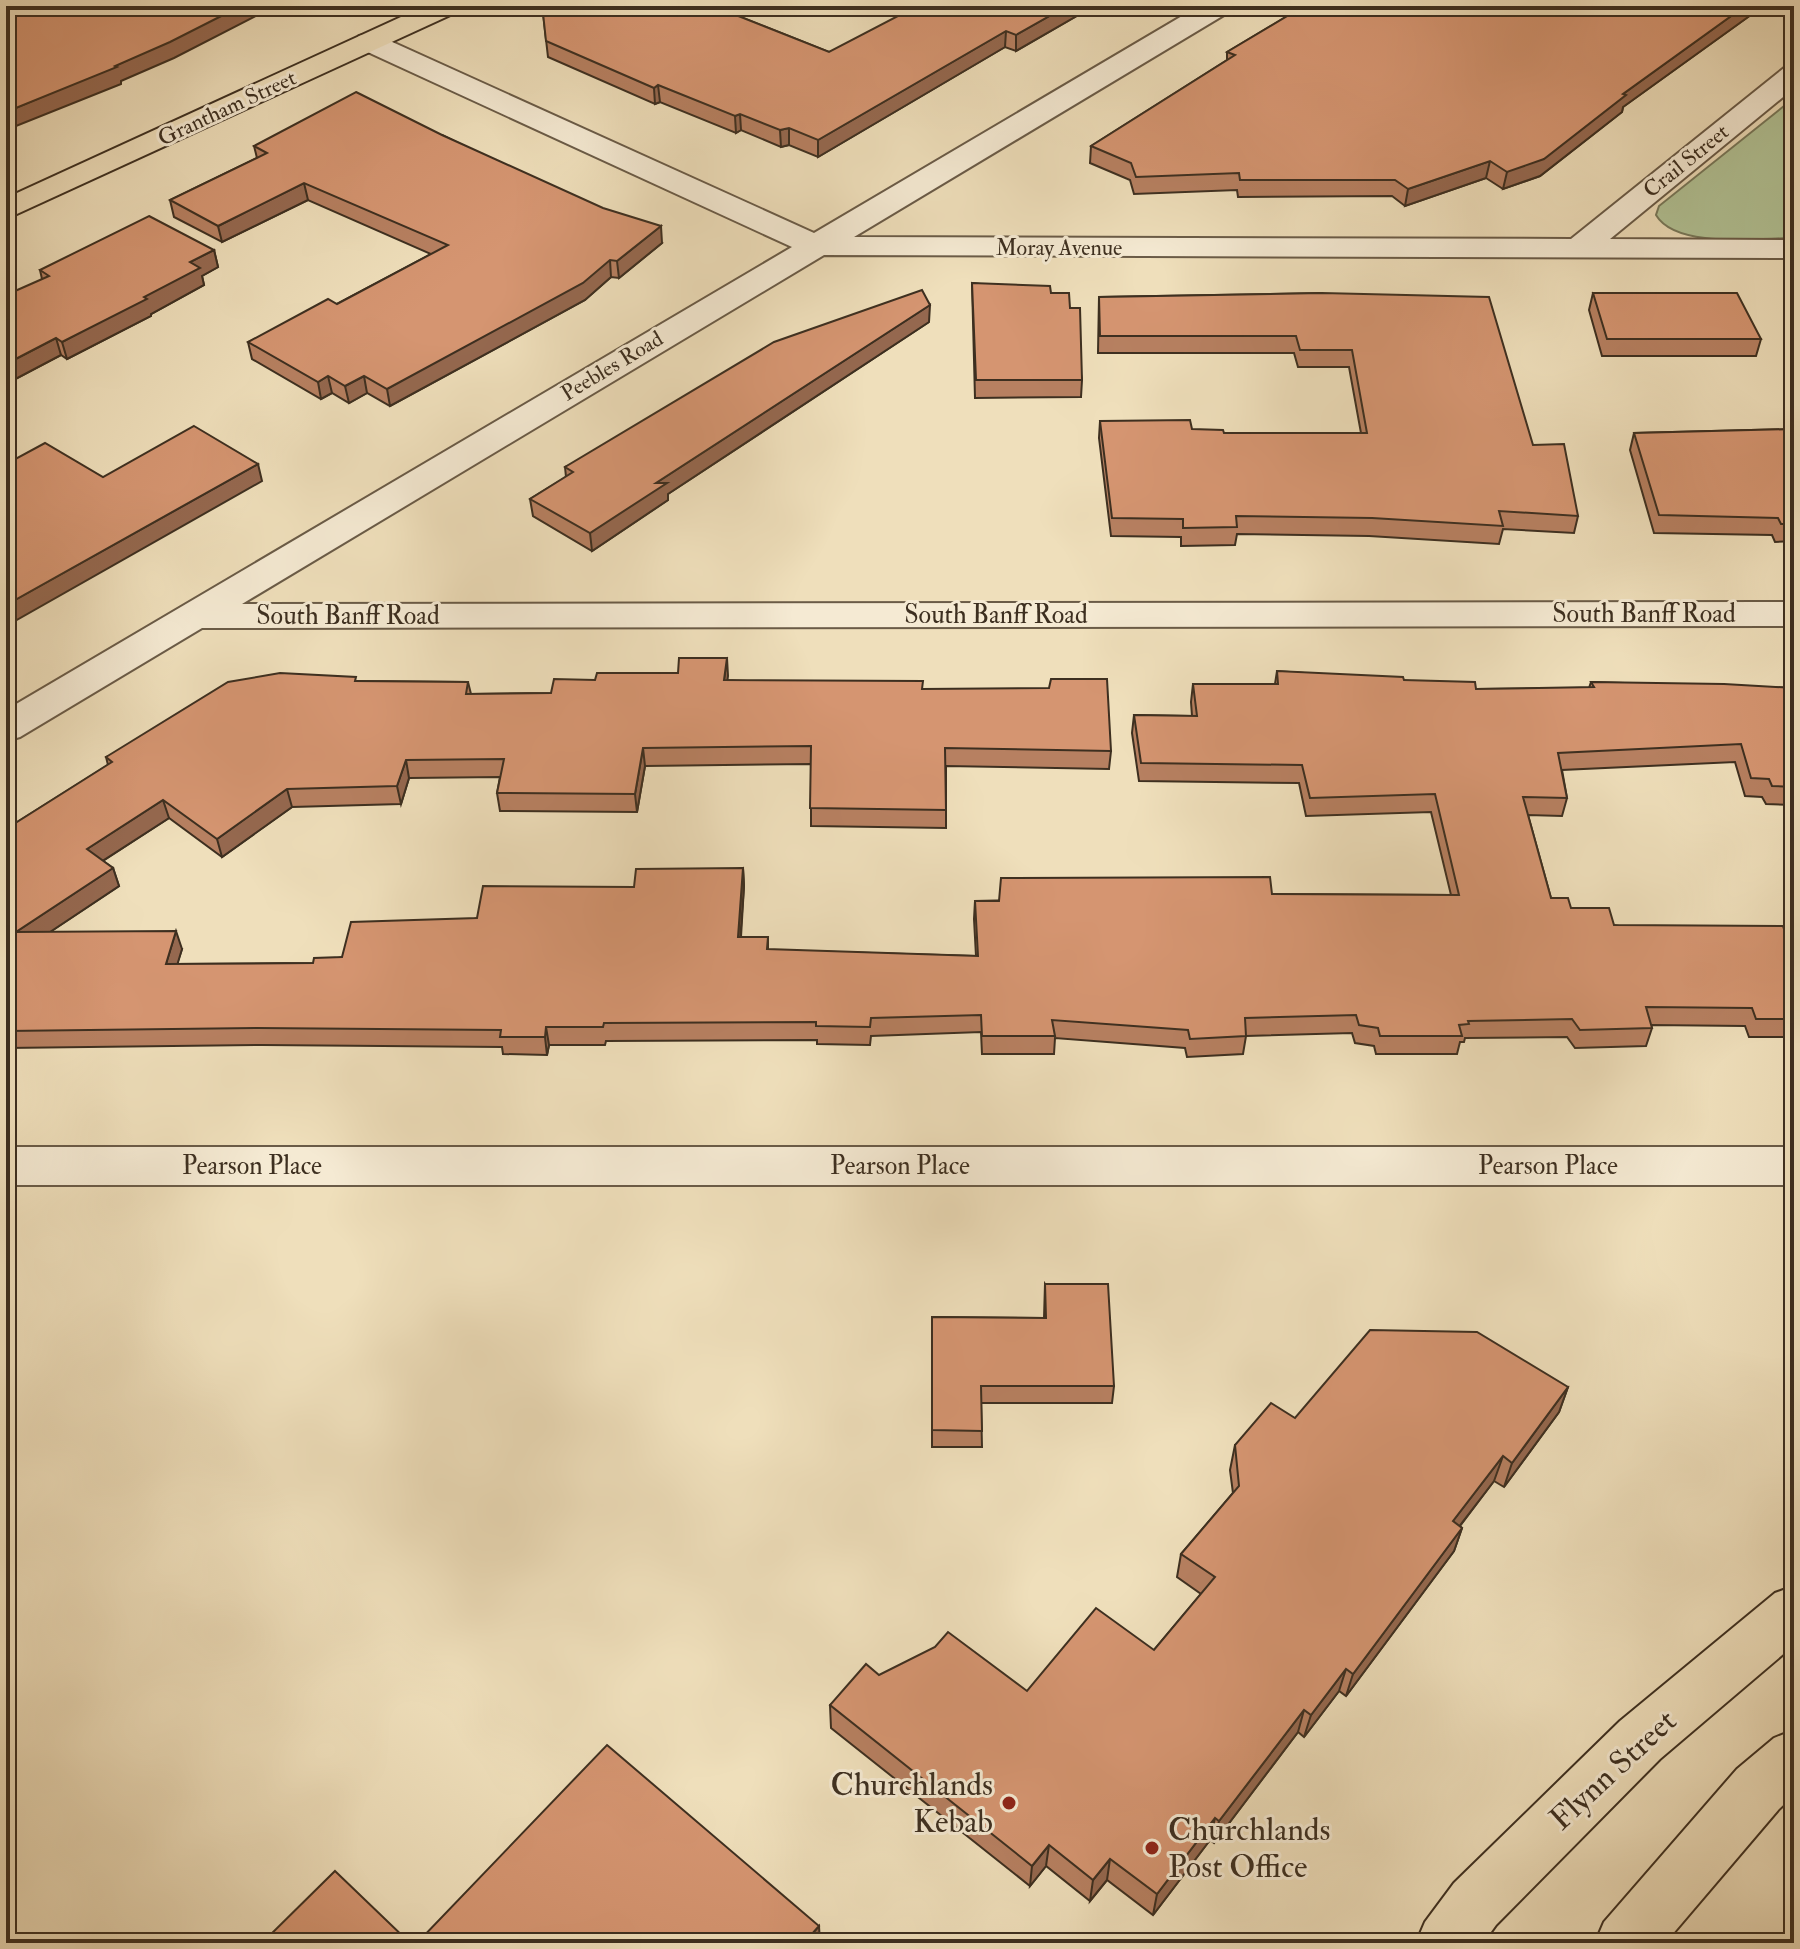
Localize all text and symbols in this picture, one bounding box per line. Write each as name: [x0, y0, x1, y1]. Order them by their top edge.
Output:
street label: Grantham Street: [153, 64, 301, 152]
street label: Crail Street: [1637, 118, 1735, 204]
street label: Moray Avenue: [996, 234, 1122, 262]
street label: Peebles Road: [556, 324, 668, 407]
street label: South Banff Road: [1552, 598, 1736, 630]
street label: South Banff Road: [904, 599, 1088, 631]
street label: South Banff Road: [256, 600, 440, 632]
street label: Pearson Place: [182, 1150, 322, 1182]
street label: Pearson Place: [830, 1150, 970, 1182]
street label: Pearson Place: [1478, 1150, 1618, 1182]
street label: Flynn Street: [1541, 1701, 1685, 1839]
place label: Churchlands Kebab: [830, 1765, 993, 1842]
marker: Churchlands Kebab: [1000, 1794, 1018, 1812]
place label: Churchlands Post Office: [1168, 1810, 1331, 1887]
marker: Churchlands Post Office: [1143, 1839, 1161, 1857]

